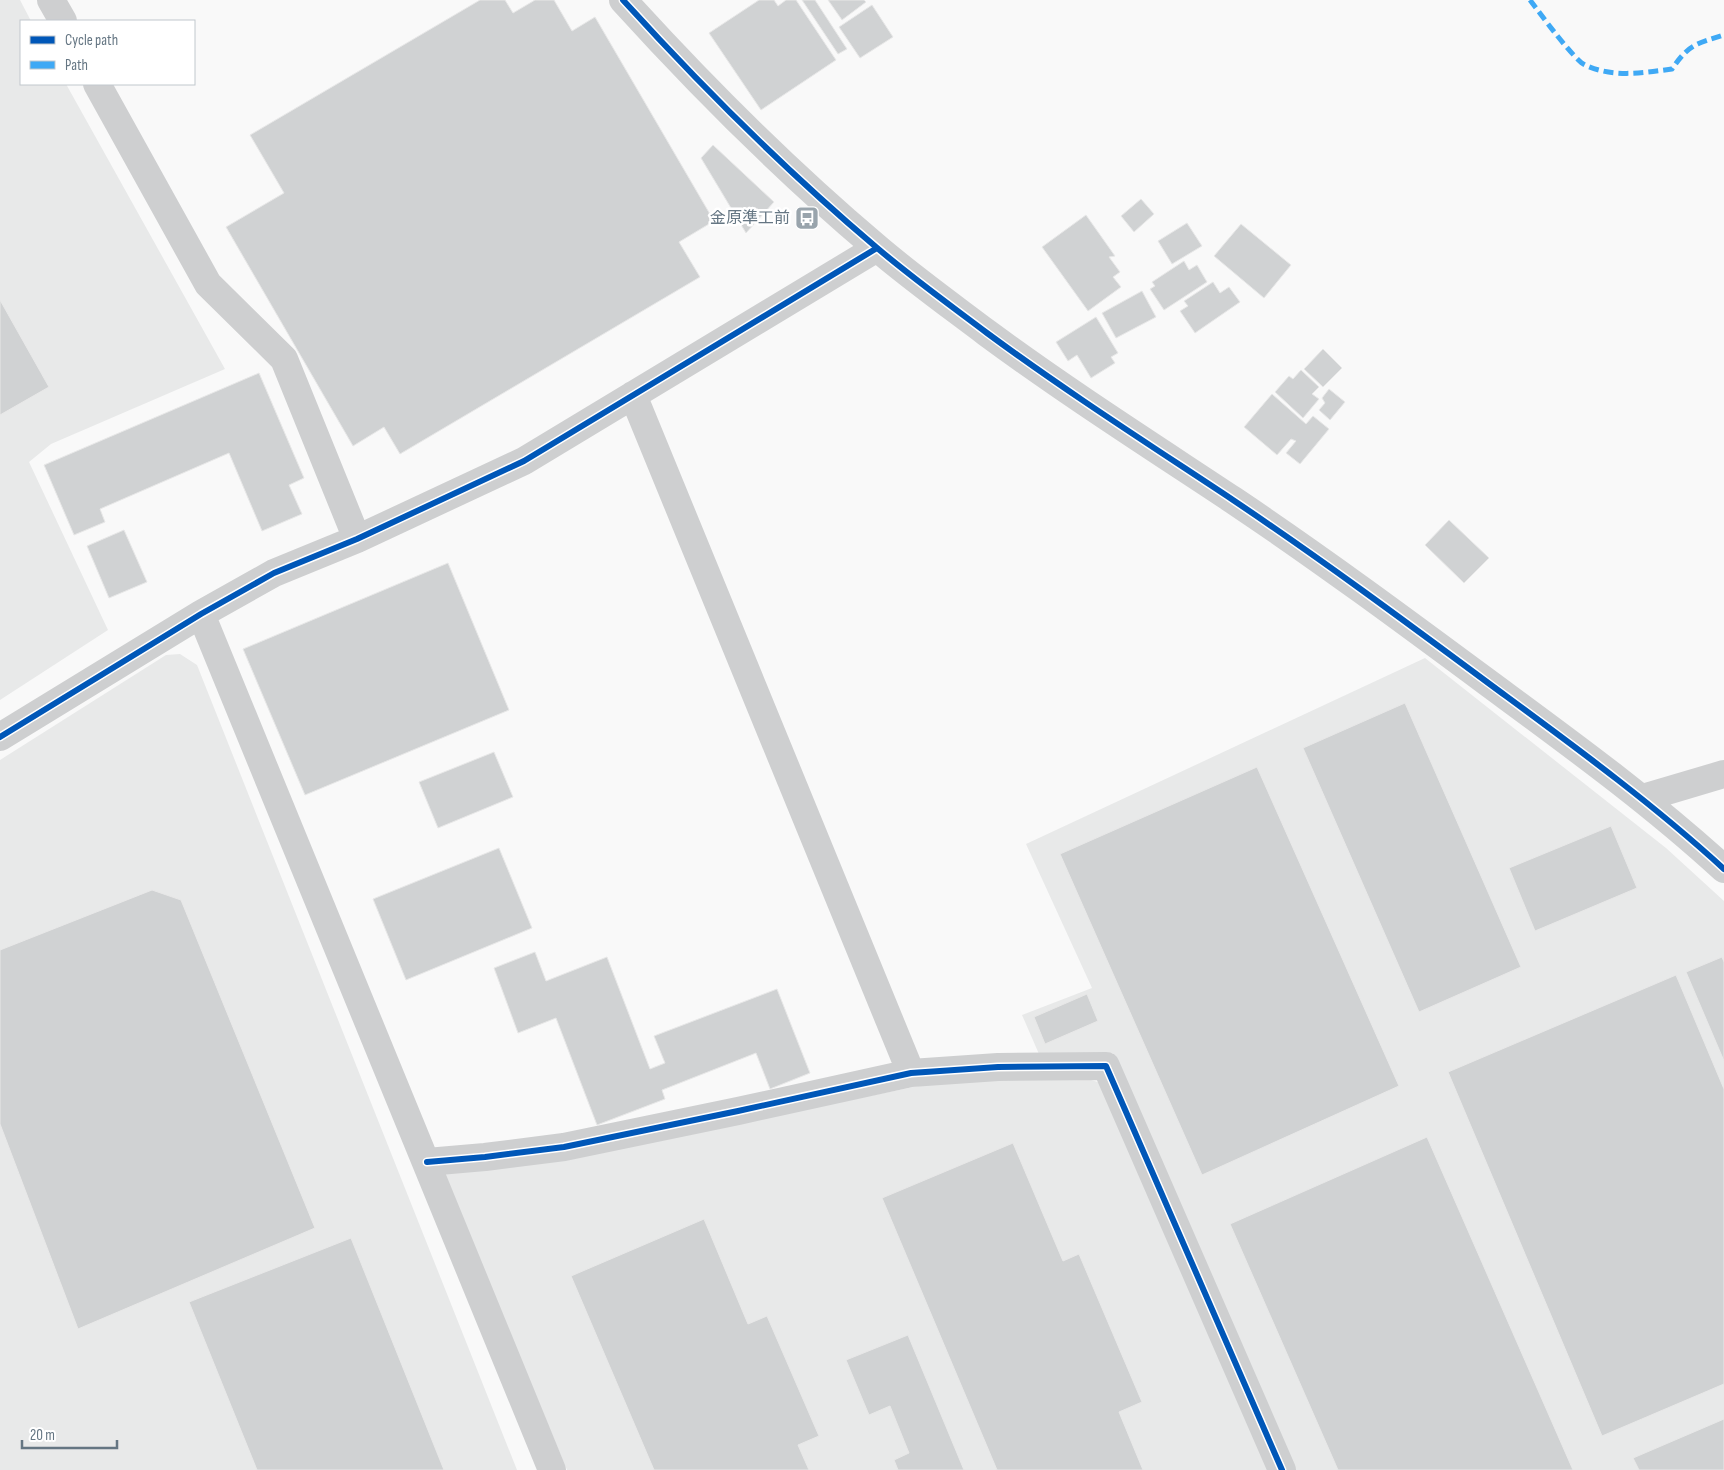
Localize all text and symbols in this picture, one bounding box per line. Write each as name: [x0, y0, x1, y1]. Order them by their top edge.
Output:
legend: [20, 20, 195, 85]
text: Cycle path: [65, 31, 118, 50]
text: Path: [65, 56, 88, 75]
bus stop icon: 金原準工前: [794, 205, 820, 231]
place label: 金原準工前: [710, 209, 790, 228]
scale bar: [22, 1418, 118, 1450]
text: 20 m: [30, 1426, 55, 1445]

